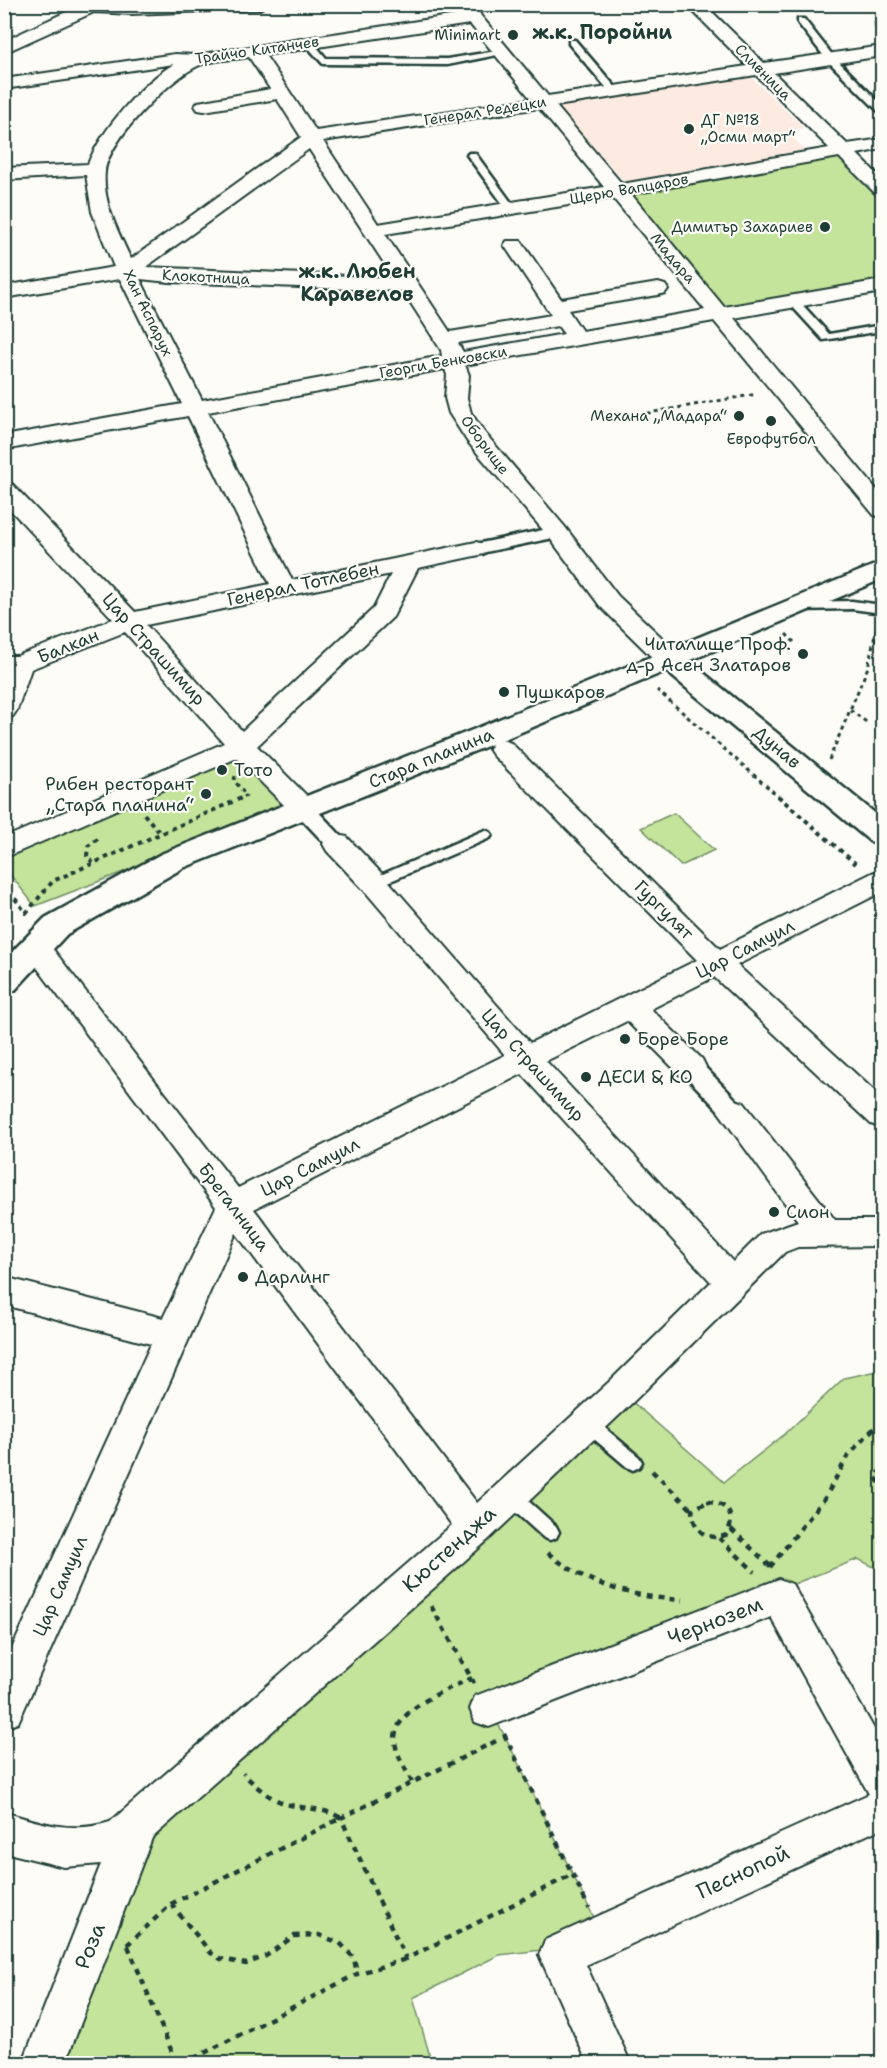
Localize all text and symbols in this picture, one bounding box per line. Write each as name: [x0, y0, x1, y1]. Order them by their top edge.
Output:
district label: ж.к. Поройни: [532, 19, 672, 45]
place label: Minimart: [434, 25, 501, 45]
marker: Minimart: [506, 28, 520, 42]
street label: Трайчо Китанчев: [194, 31, 320, 69]
street label: Сливница: [730, 39, 796, 105]
street label: Генерал Редецки: [422, 91, 548, 131]
place label: ДГ №18 „Осми март“: [700, 110, 796, 147]
marker: ДГ №18 „Осми март“: [682, 122, 696, 136]
street label: Щерю Вапцаров: [568, 169, 690, 209]
place label: Димитър Захариев: [671, 217, 813, 237]
marker: Димитър Захариев: [818, 220, 832, 234]
street label: Мадара: [646, 228, 701, 288]
district label: ж.к. Любен Каравелов: [298, 258, 416, 307]
street label: Клокотница: [162, 265, 251, 289]
street label: Хан Аспарух: [118, 267, 178, 360]
street label: Георги Бенковски: [378, 341, 509, 383]
place label: Механа „Мадара“: [590, 406, 727, 426]
marker: Механа „Мадара“: [732, 409, 746, 423]
street label: Оборище: [456, 411, 514, 479]
marker: Еврофутбол: [764, 414, 778, 428]
place label: Еврофутбол: [727, 429, 816, 449]
street label: Генерал Тотлебен: [225, 556, 381, 612]
street label: Цар Страшимир: [97, 587, 211, 711]
street label: Балкан: [34, 623, 102, 669]
place label: Читалище Проф. д-р Асен Златаров: [626, 632, 791, 677]
marker: Читалище Проф. д-р Асен Златаров: [796, 647, 810, 661]
place label: Пушкаров: [516, 680, 605, 704]
marker: Пушкаров: [497, 685, 511, 699]
street label: Дунав: [748, 720, 806, 774]
street label: Стара планина: [365, 722, 497, 794]
place label: Тото: [234, 758, 273, 782]
marker: Тото: [215, 763, 229, 777]
place label: Рибен ресторант „Стара планина“: [45, 772, 195, 817]
marker: Рибен ресторант „Стара планина“: [199, 787, 213, 801]
street label: Гургулят: [629, 875, 700, 946]
street label: Цар Самуил: [691, 914, 799, 984]
street label: Цар Страшимир: [476, 1003, 590, 1127]
place label: Боре Боре: [637, 1027, 729, 1051]
marker: Боре Боре: [618, 1032, 632, 1046]
place label: ДЕСИ & КО: [598, 1065, 693, 1089]
marker: ДЕСИ & КО: [579, 1070, 593, 1084]
street label: Цар Самуил: [256, 1132, 364, 1202]
street label: Брегалница: [193, 1158, 275, 1256]
place label: Сион: [786, 1200, 830, 1224]
marker: Сион: [767, 1205, 781, 1219]
place label: Дарлинг: [255, 1265, 330, 1289]
marker: Дарлинг: [236, 1270, 250, 1284]
street label: Кюстенджа: [396, 1499, 502, 1599]
street label: Цар Самуил: [27, 1532, 93, 1640]
street label: Чернозем: [663, 1590, 767, 1652]
street label: Песнопой: [692, 1838, 794, 1906]
street label: Роза: [68, 1919, 112, 1973]

